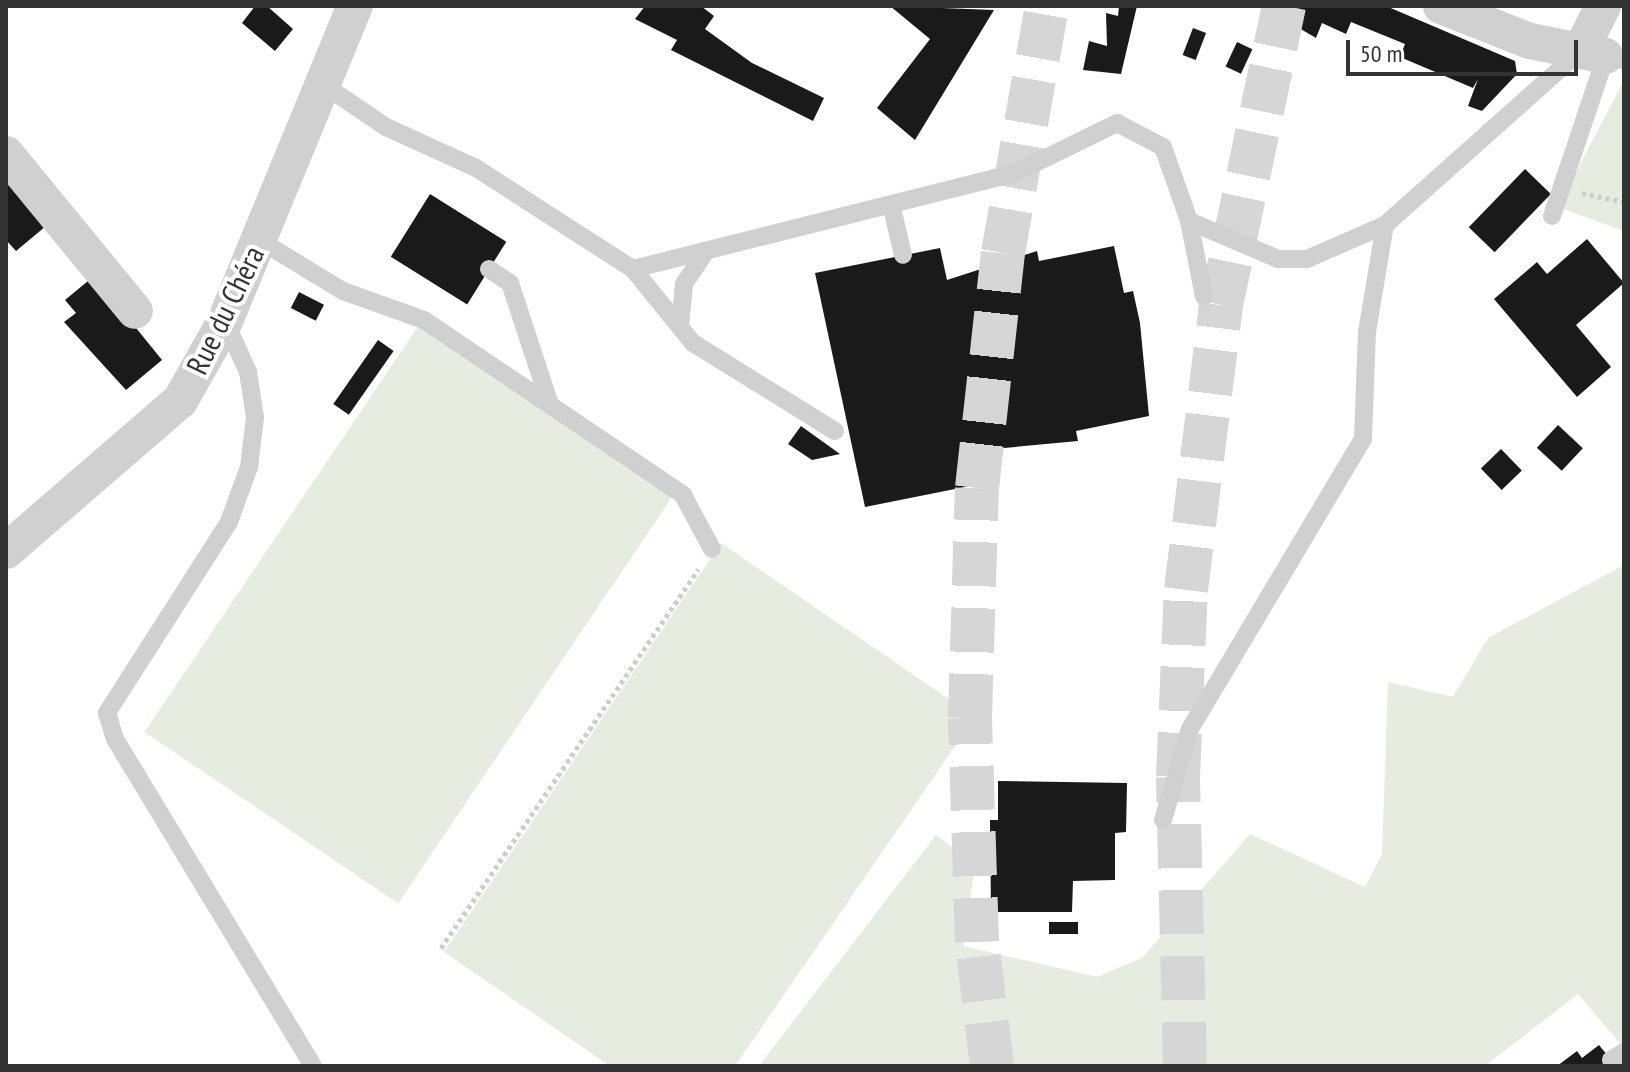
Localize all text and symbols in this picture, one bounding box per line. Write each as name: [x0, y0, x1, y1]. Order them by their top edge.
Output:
scale bar: [1350, 24, 1582, 74]
text: 50 m: [1360, 38, 1402, 69]
street label: Rue du Chéra: [179, 240, 271, 380]

